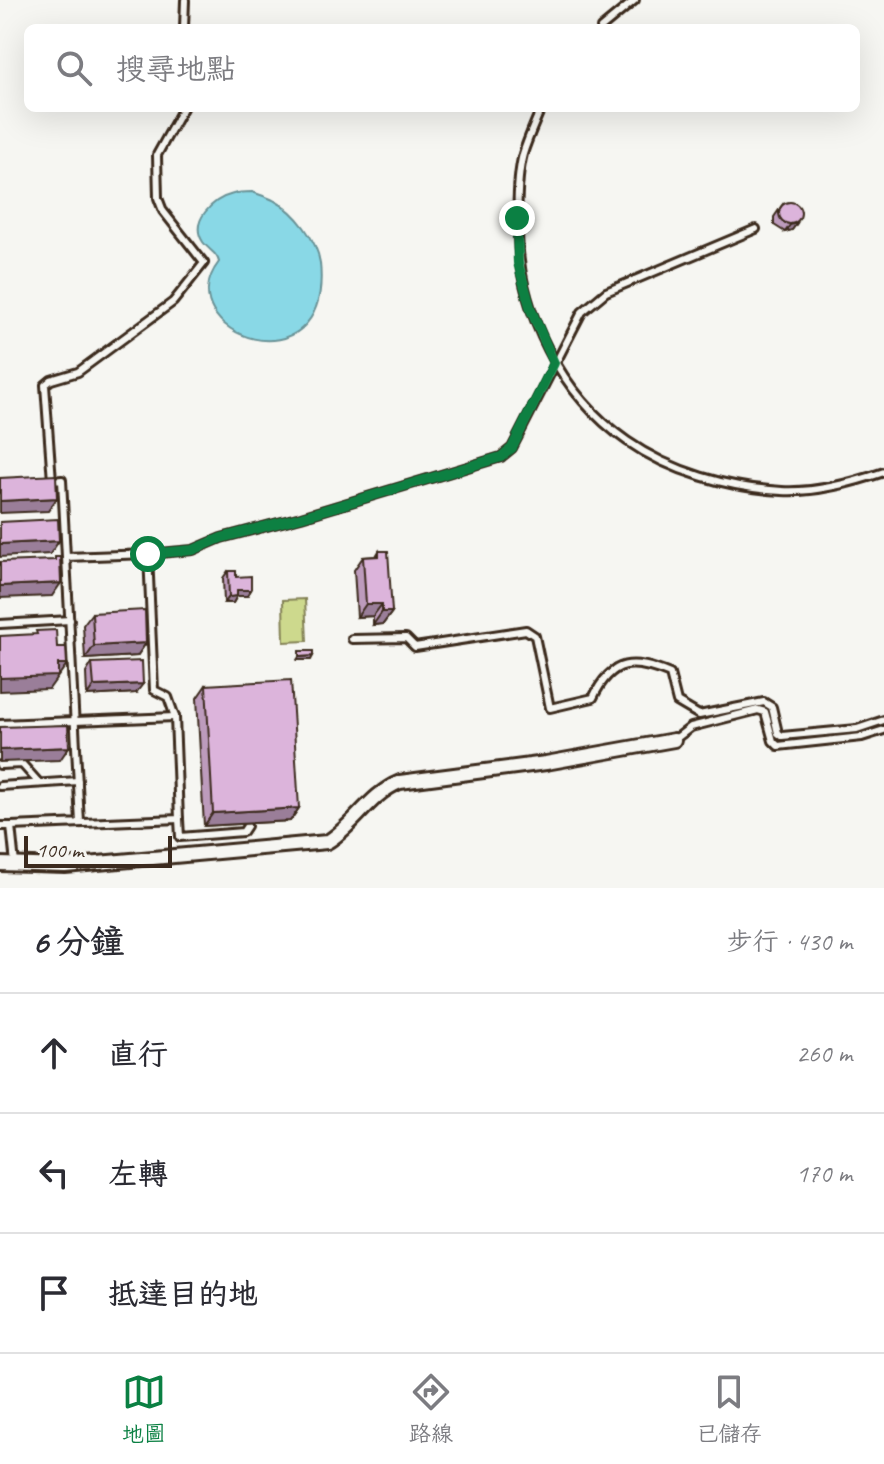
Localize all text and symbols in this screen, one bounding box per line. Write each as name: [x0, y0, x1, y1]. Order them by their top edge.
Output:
search box: [24, 24, 860, 112]
icon: search: [52, 46, 96, 90]
text: 搜尋地點: [116, 50, 236, 88]
route end: [499, 200, 535, 236]
route start: [130, 536, 166, 572]
scale bar: [24, 832, 172, 868]
text: 100 m: [36, 836, 83, 864]
text: 6 分鐘: [32, 920, 124, 963]
text: 步行 · 430 m: [727, 925, 852, 958]
icon: ahead: [32, 1031, 76, 1075]
text: 直行: [108, 1035, 168, 1073]
text: 260 m: [796, 1037, 852, 1070]
icon: left: [32, 1151, 76, 1195]
text: 左轉: [108, 1155, 168, 1193]
text: 170 m: [796, 1157, 852, 1190]
icon: arrive: [32, 1271, 76, 1315]
text: 抵達目的地: [108, 1275, 258, 1313]
tab: 地圖: [122, 1370, 166, 1448]
tab: 路線: [409, 1370, 453, 1448]
tab: 已儲存: [696, 1370, 762, 1448]

